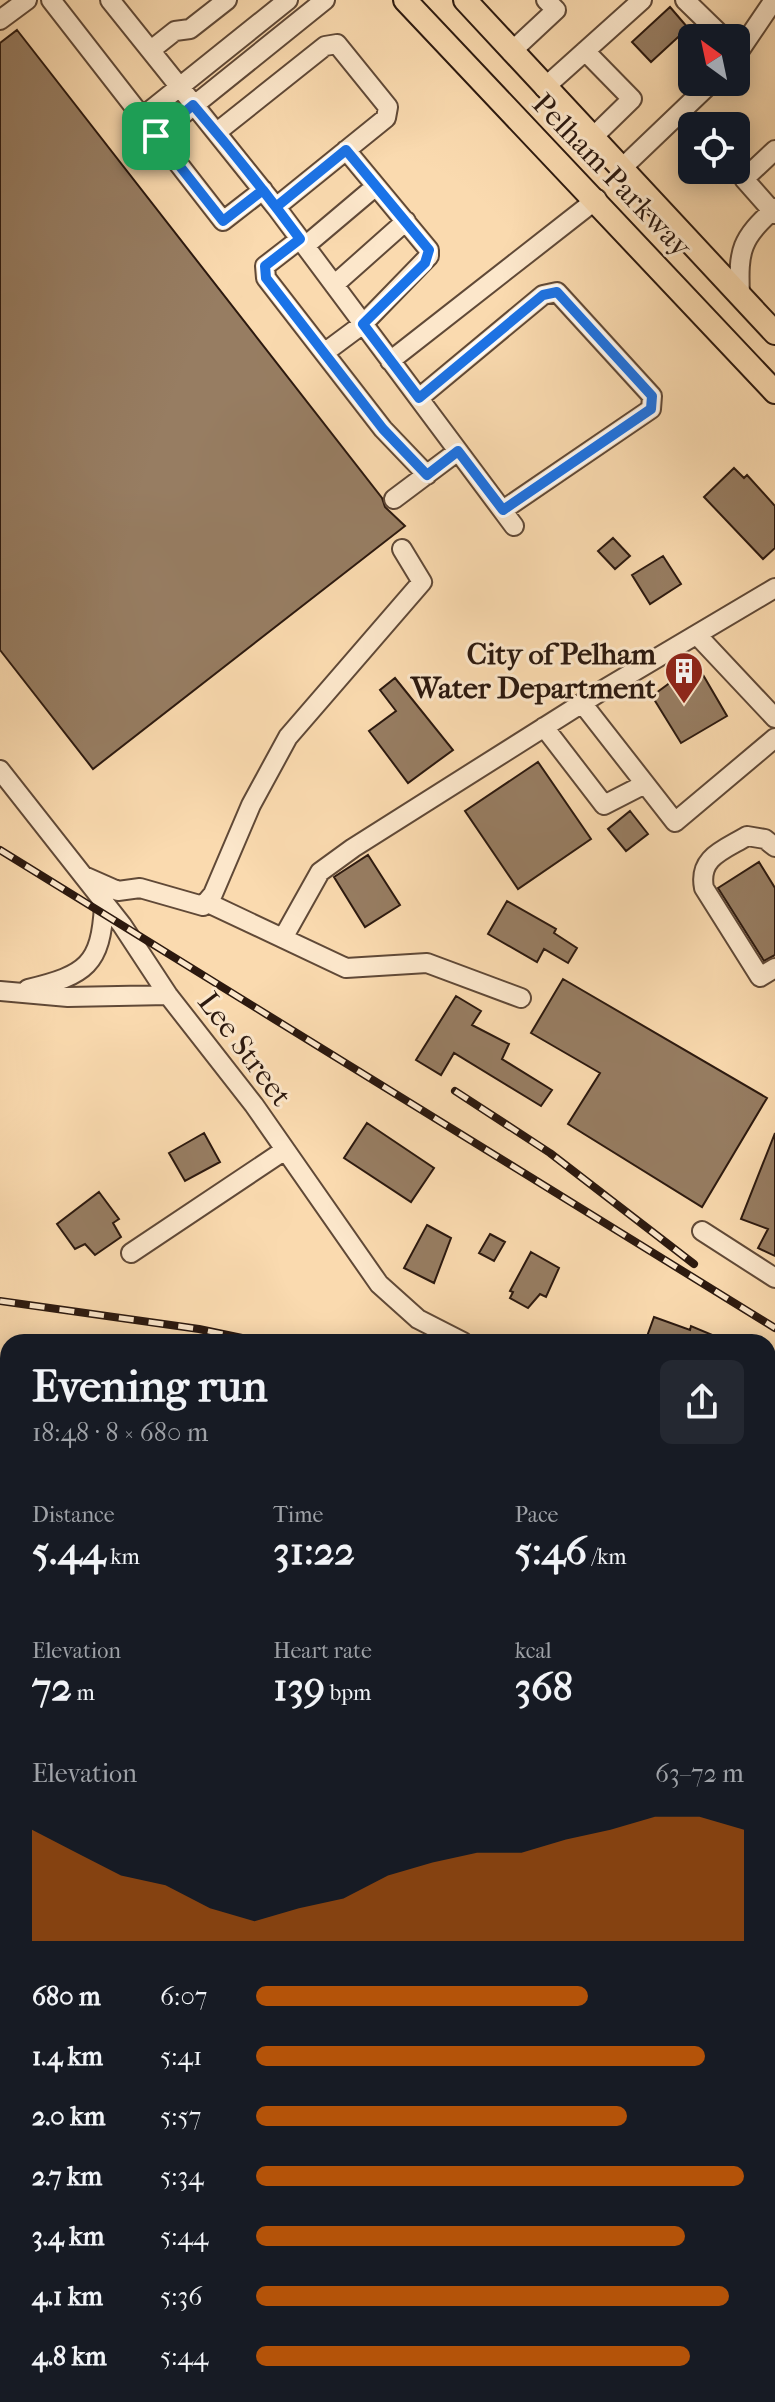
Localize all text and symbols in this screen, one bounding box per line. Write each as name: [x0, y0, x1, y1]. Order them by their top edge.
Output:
north arrow: [678, 24, 750, 96]
map controls: [678, 24, 750, 184]
street label: Pelham Parkway: [525, 86, 699, 265]
pin: [122, 102, 190, 170]
button: locate: [678, 112, 750, 184]
icon: arrive: [134, 114, 178, 158]
place label: City of Pelham Water Department: [409, 637, 657, 706]
building icon: City of Pelham Water Department: [663, 650, 705, 705]
street label: Lee Street: [190, 985, 299, 1113]
button: share: [660, 1360, 744, 1444]
text: Evening run: [32, 1361, 267, 1412]
text: 18:48 · 8 × 680 m: [32, 1417, 208, 1448]
text: Distance: [32, 1502, 115, 1528]
text: Time: [273, 1502, 323, 1528]
text: Pace: [515, 1502, 558, 1528]
text: 5.44: [32, 1528, 105, 1574]
text: 31:22: [273, 1528, 355, 1574]
text: 5:46: [515, 1528, 587, 1574]
text: km: [105, 1544, 140, 1570]
text: /km: [587, 1544, 627, 1570]
text: Elevation: [32, 1638, 121, 1664]
text: Heart rate: [273, 1638, 372, 1664]
text: kcal: [515, 1638, 552, 1664]
text: 72: [32, 1664, 72, 1710]
text: 139: [273, 1664, 325, 1710]
text: 368: [515, 1664, 573, 1710]
text: m: [72, 1680, 95, 1706]
text: bpm: [325, 1680, 371, 1706]
text: Elevation: [32, 1758, 137, 1789]
text: 63–72 m: [655, 1758, 744, 1789]
text: 680 m: [32, 1981, 101, 2012]
text: 6:07: [160, 1981, 207, 2012]
text: 1.4 km: [32, 2041, 103, 2072]
text: 5:41: [160, 2041, 202, 2072]
text: 2.0 km: [32, 2101, 105, 2132]
text: 5:57: [160, 2101, 201, 2132]
text: 2.7 km: [32, 2161, 102, 2192]
text: 5:34: [160, 2161, 204, 2192]
text: 3.4 km: [32, 2221, 104, 2252]
text: 5:44: [160, 2221, 208, 2252]
text: 4.1 km: [32, 2281, 103, 2312]
text: 5:36: [160, 2281, 202, 2312]
text: 4.8 km: [32, 2341, 107, 2372]
text: 5:44: [160, 2341, 208, 2372]

